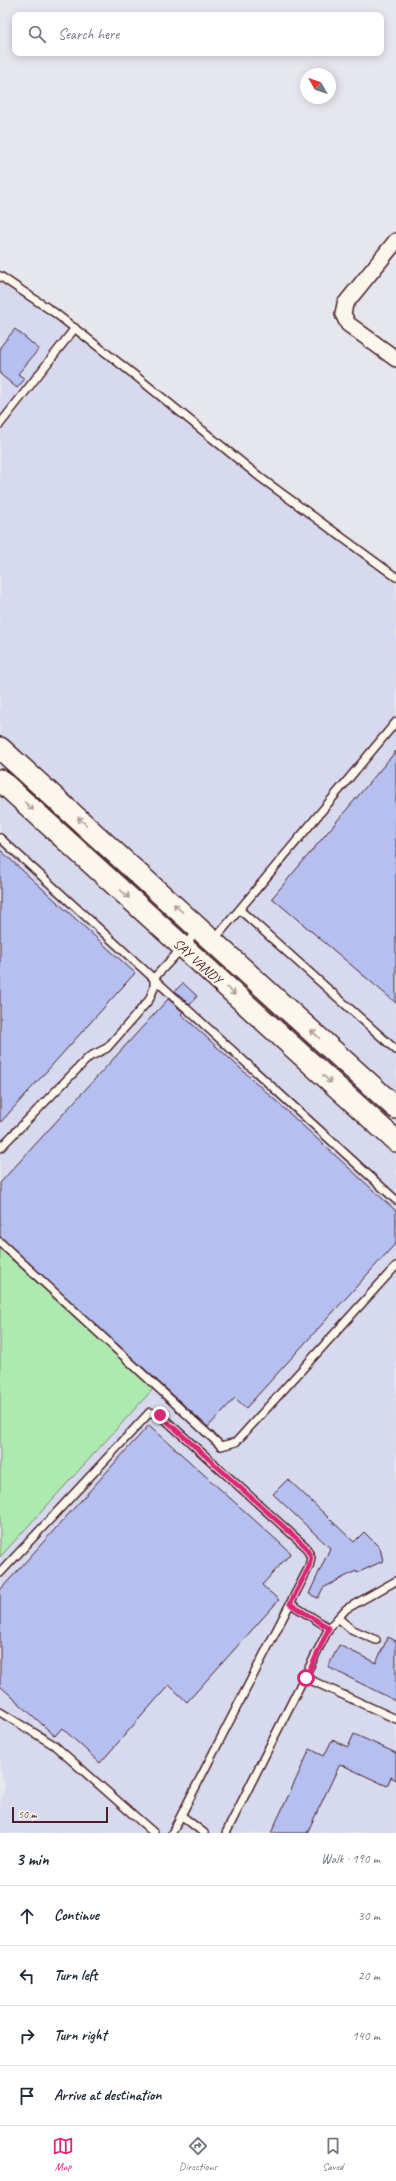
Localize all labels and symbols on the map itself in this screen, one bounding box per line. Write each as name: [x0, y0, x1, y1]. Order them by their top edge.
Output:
north arrow: [300, 68, 336, 104]
one-way arrow: [24, 801, 34, 811]
one-way arrow: [76, 817, 87, 826]
one-way arrow: [119, 889, 129, 898]
one-way arrow: [173, 904, 184, 913]
street label: SAY VANDY: [170, 935, 227, 989]
one-way arrow: [226, 986, 236, 996]
one-way arrow: [311, 1030, 321, 1039]
one-way arrow: [322, 1074, 332, 1083]
route end: [151, 1406, 169, 1424]
route start: [297, 1669, 315, 1687]
scale bar: [12, 1805, 108, 1824]

